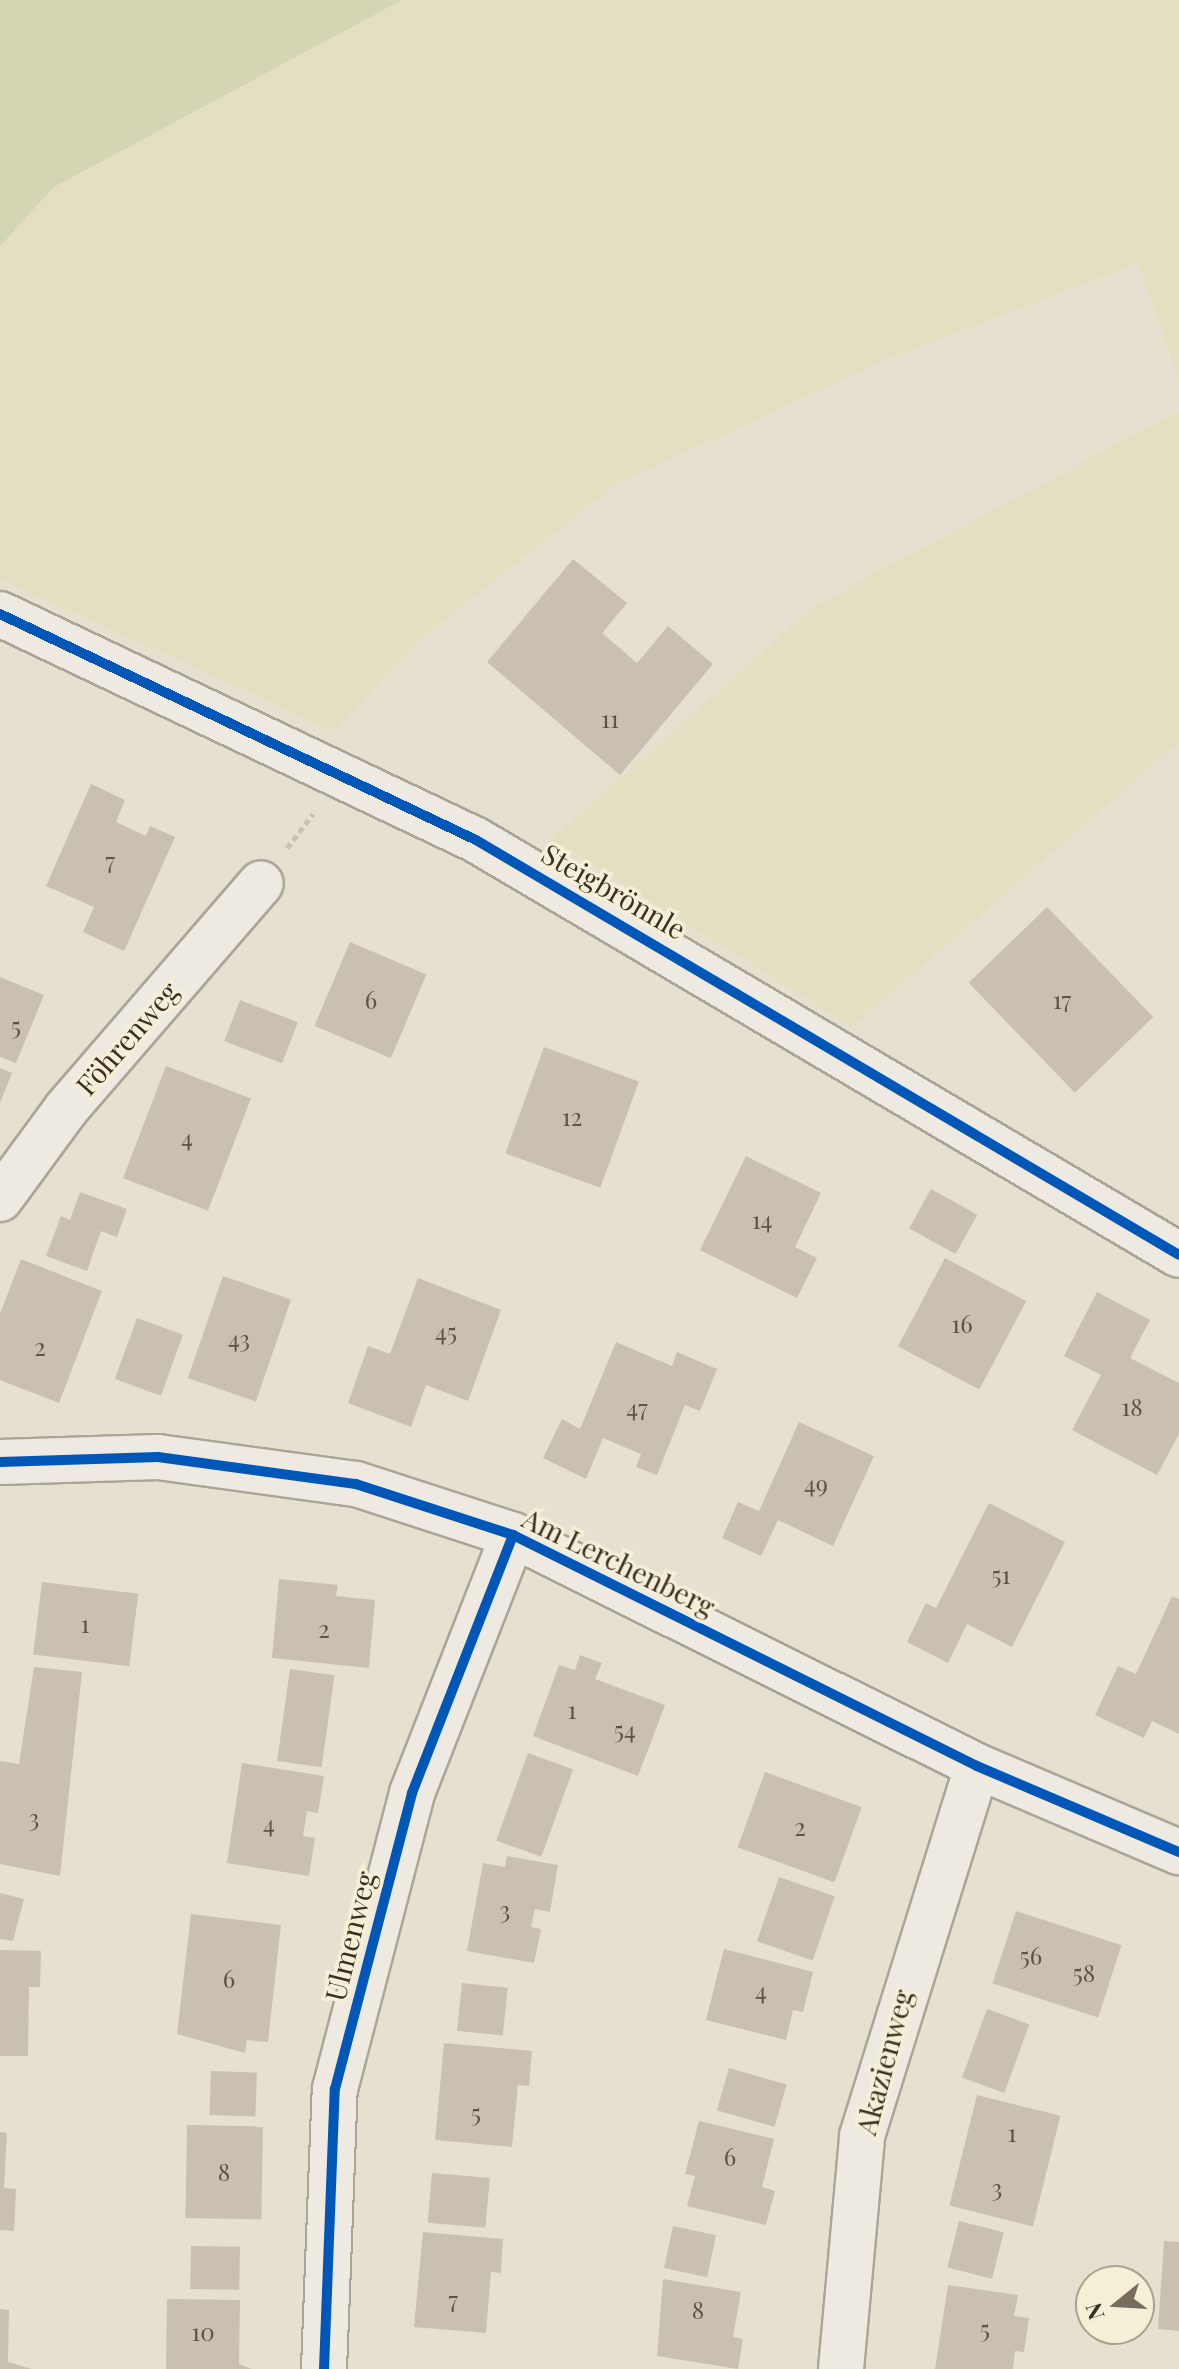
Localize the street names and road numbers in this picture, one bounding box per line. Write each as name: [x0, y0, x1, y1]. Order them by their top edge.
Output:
street label: Steigbrönnle: [536, 836, 692, 946]
street label: Föhrenweg: [69, 974, 185, 1102]
street label: Am Lerchenberg: [517, 1501, 721, 1623]
street label: Ulmenweg: [318, 1868, 382, 2004]
street label: Akazienweg: [848, 1986, 920, 2138]

